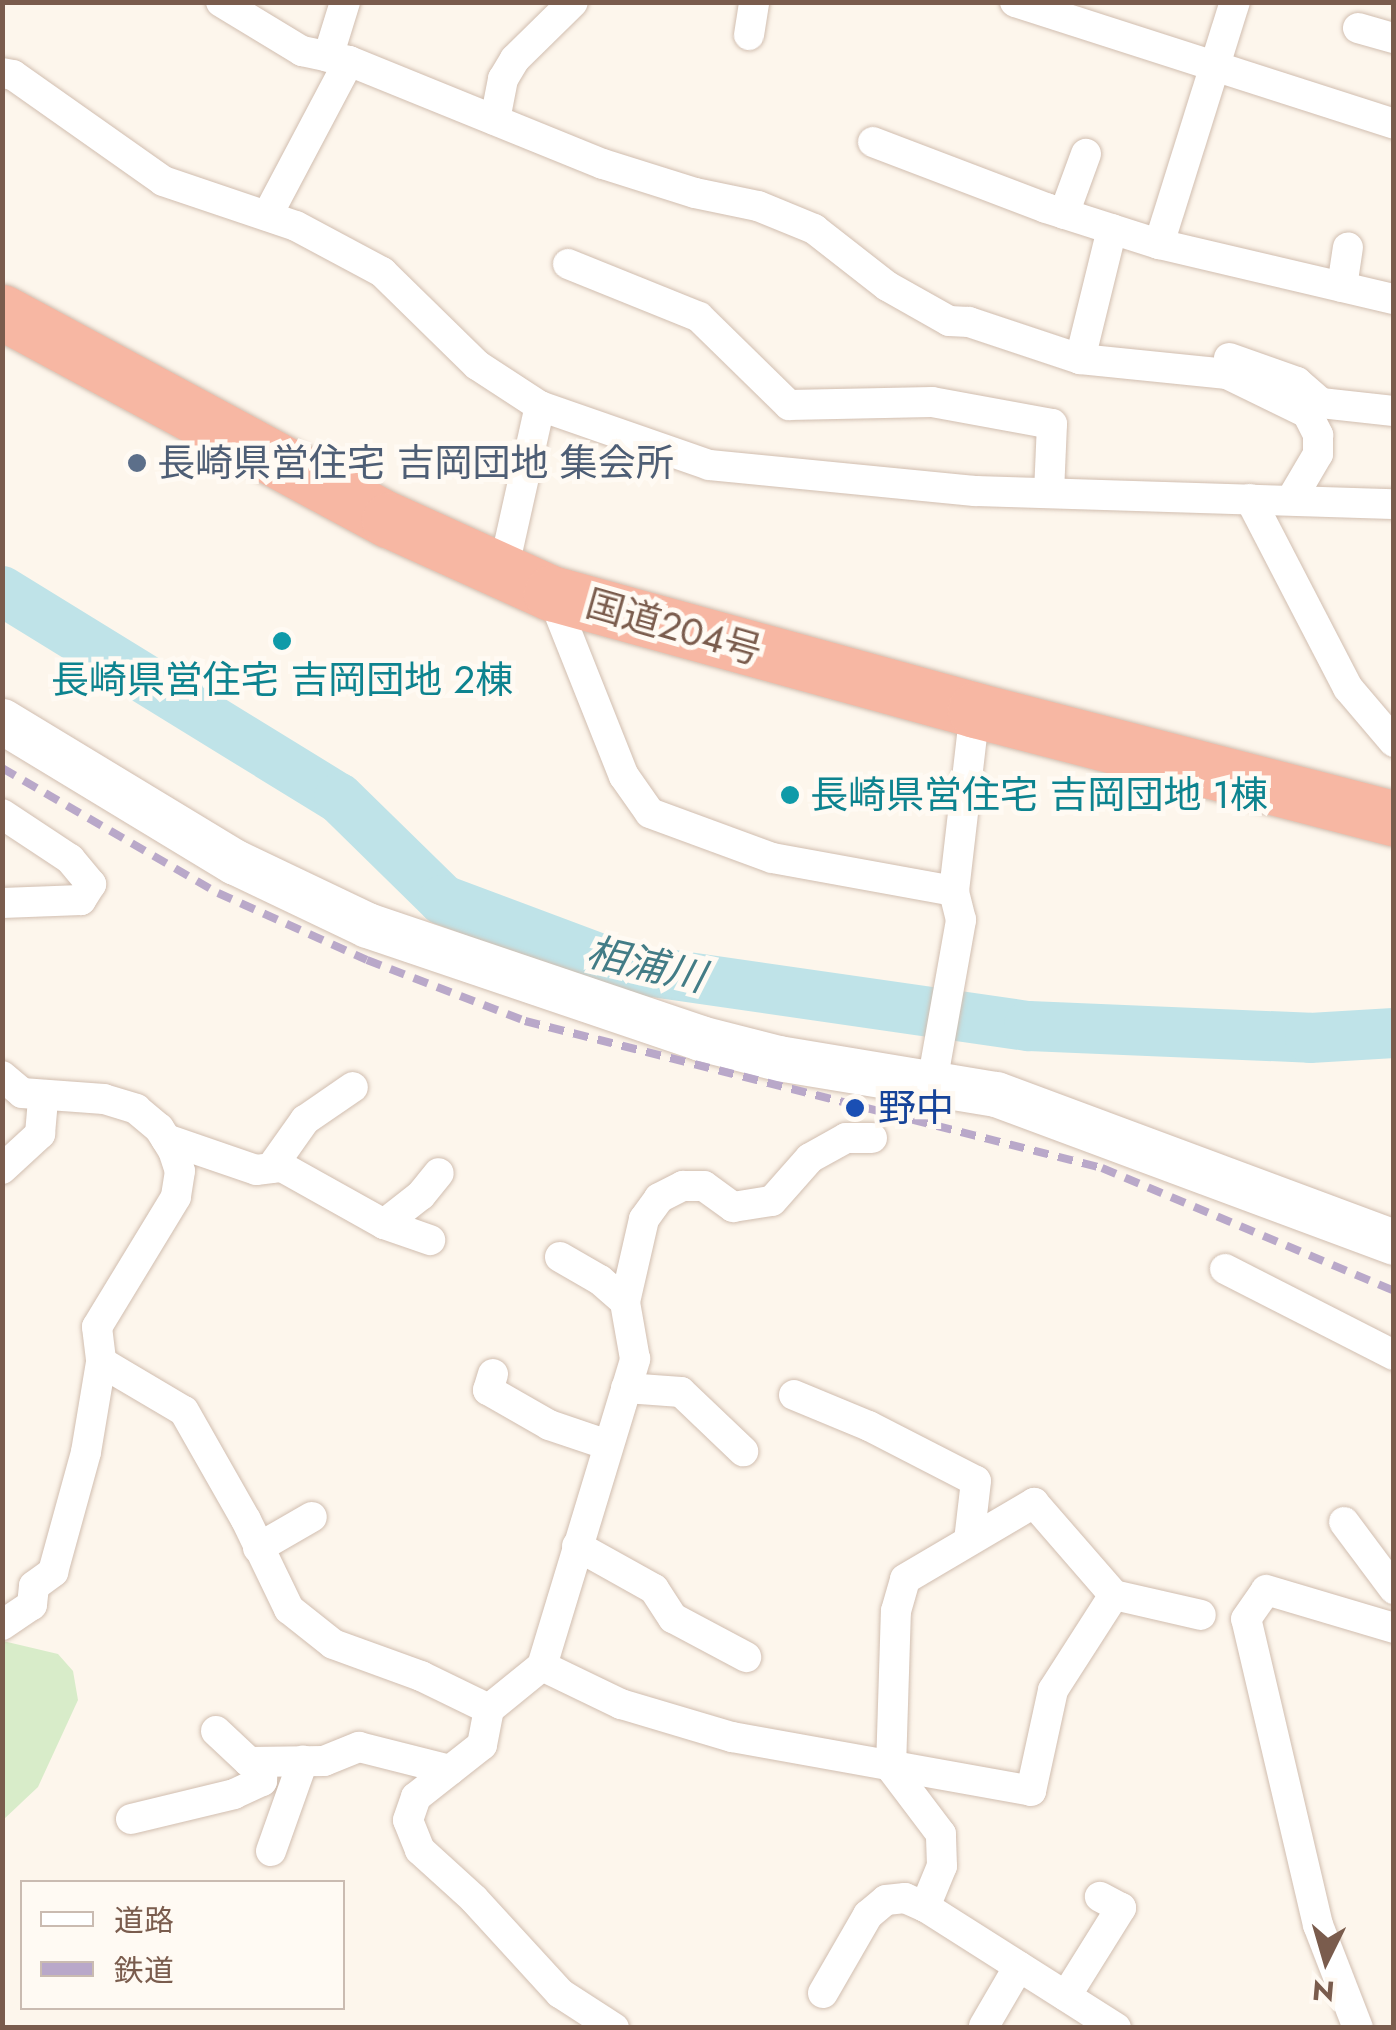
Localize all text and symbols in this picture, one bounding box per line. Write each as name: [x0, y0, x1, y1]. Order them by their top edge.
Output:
place label: 長崎県営住宅 吉岡団地 集会所: [157, 440, 674, 486]
marker: 長崎県営住宅 吉岡団地 集会所: [126, 452, 148, 474]
street label: 国道204号: [581, 580, 767, 674]
marker: 長崎県営住宅 吉岡団地 2棟: [271, 630, 293, 652]
place label: 長崎県営住宅 吉岡団地 2棟: [51, 657, 513, 703]
place label: 長崎県営住宅 吉岡団地 1棟: [810, 772, 1268, 818]
marker: 長崎県営住宅 吉岡団地 1棟: [779, 784, 801, 806]
water label: 相浦川: [582, 927, 710, 1001]
place label: 野中: [878, 1085, 954, 1131]
marker: 野中: [842, 1095, 868, 1121]
legend: [20, 1880, 345, 2010]
text: 道路: [114, 1899, 174, 1942]
north arrow: [1276, 1910, 1376, 2010]
text: 鉄道: [114, 1949, 174, 1992]
text: N: [1310, 1969, 1336, 2012]

